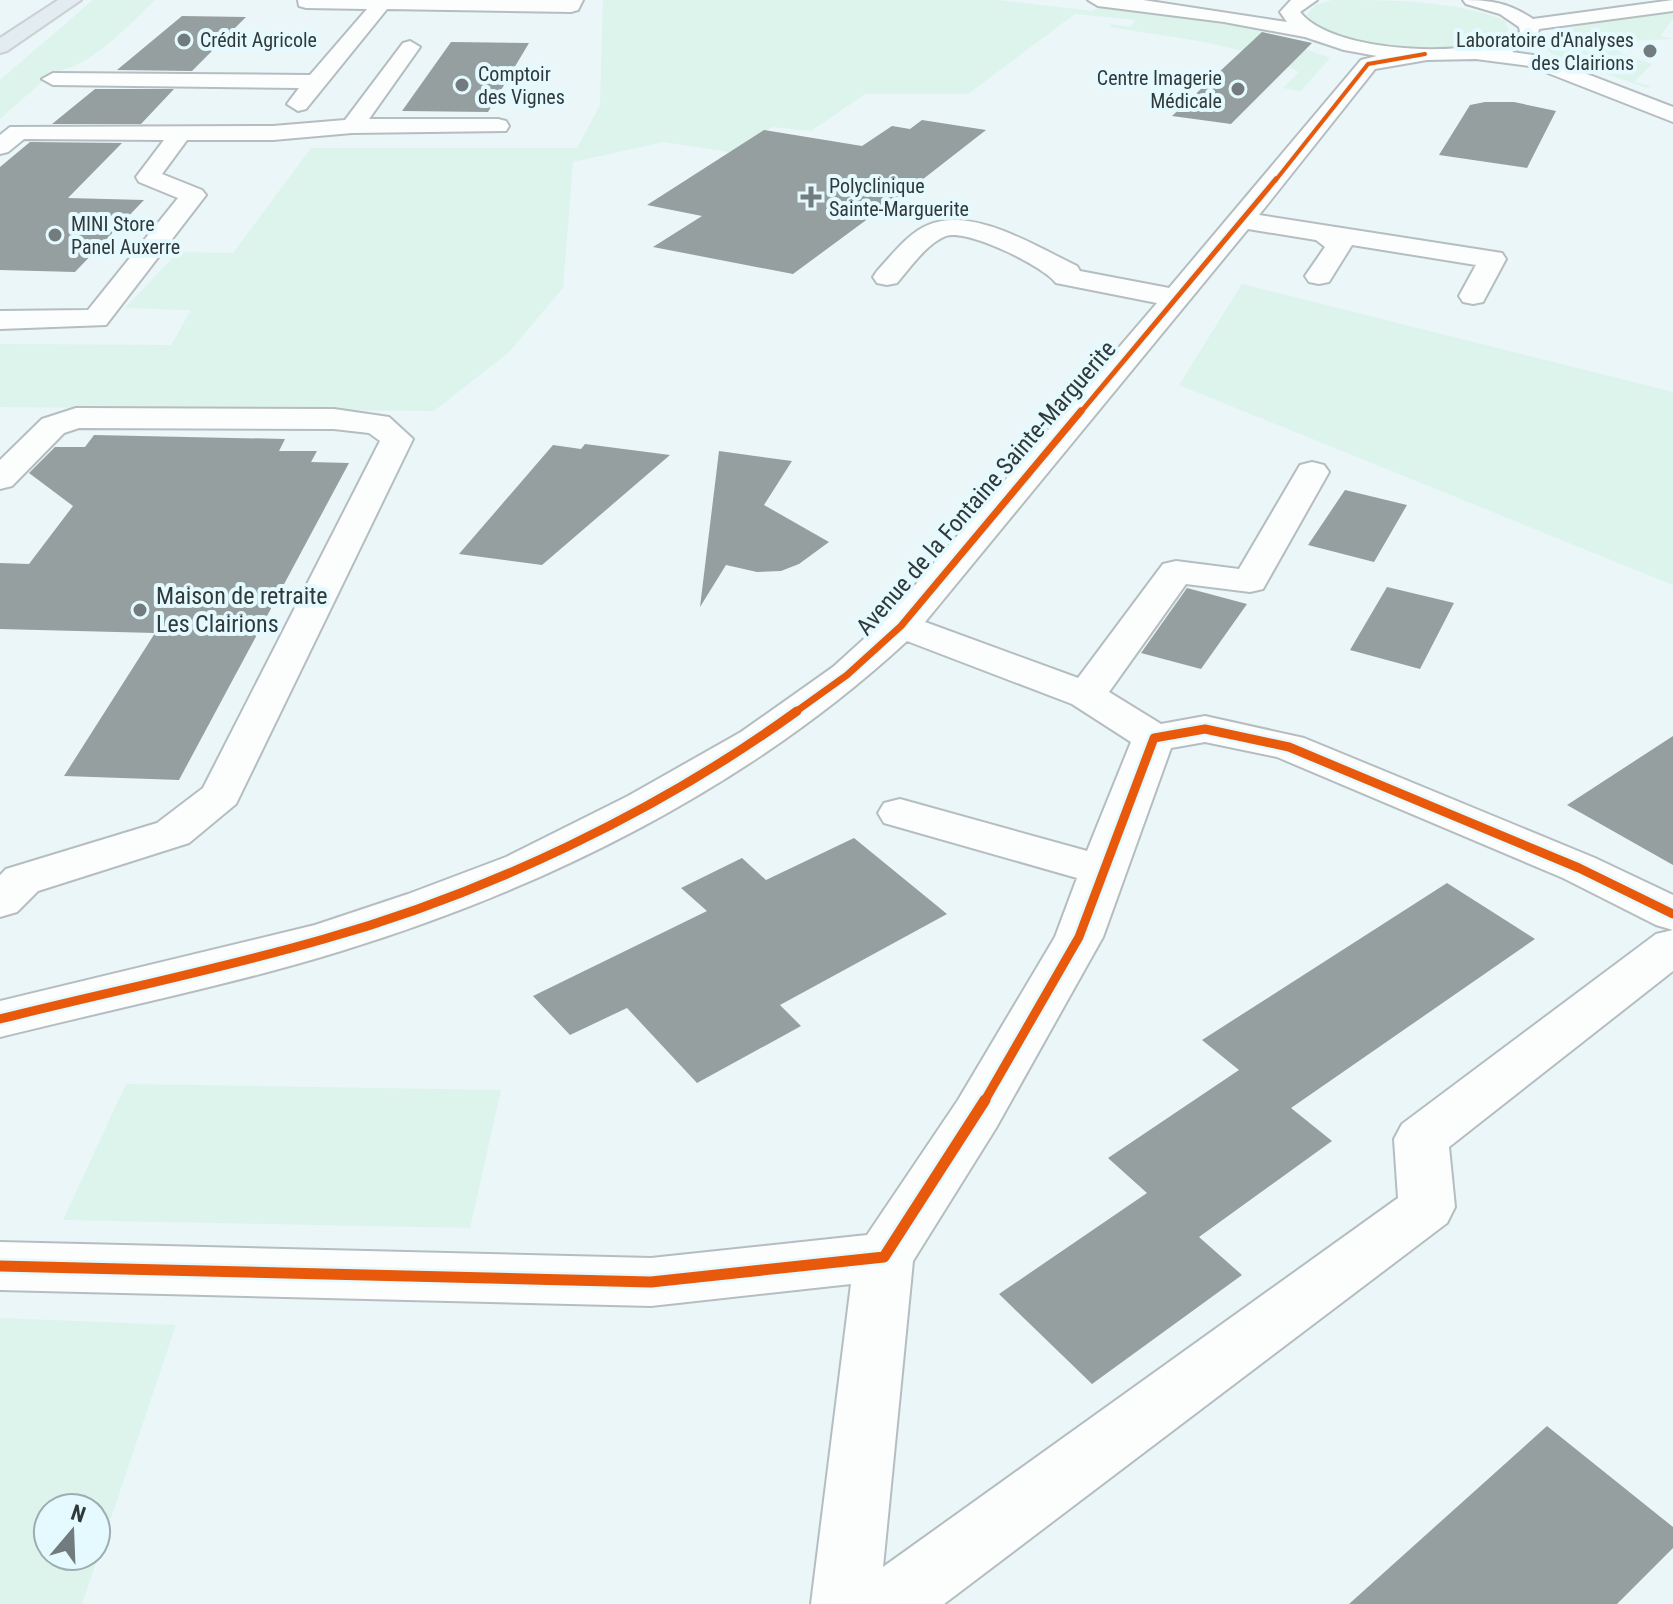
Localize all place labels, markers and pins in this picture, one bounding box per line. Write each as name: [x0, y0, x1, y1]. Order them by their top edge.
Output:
place label: Crédit Agricole: [200, 28, 317, 52]
place label: Laboratoire d'Analyses des Clairions: [1456, 28, 1634, 75]
marker: Crédit Agricole: [175, 31, 193, 49]
marker: Laboratoire d'Analyses des Clairions: [1641, 42, 1659, 60]
place label: Comptoir des Vignes: [478, 62, 565, 109]
place label: Centre Imagerie Médicale: [1097, 66, 1222, 113]
marker: Comptoir des Vignes: [453, 76, 471, 94]
marker: Centre Imagerie Médicale: [1229, 80, 1247, 98]
place label: Polyclinique Sainte-Marguerite: [829, 174, 969, 221]
marker: Polyclinique Sainte-Marguerite: [800, 186, 822, 208]
place label: MINI Store Panel Auxerre: [71, 212, 180, 259]
marker: MINI Store Panel Auxerre: [46, 226, 64, 244]
place label: Maison de retraite Les Clairions: [156, 582, 328, 638]
marker: Maison de retraite Les Clairions: [131, 601, 149, 619]

